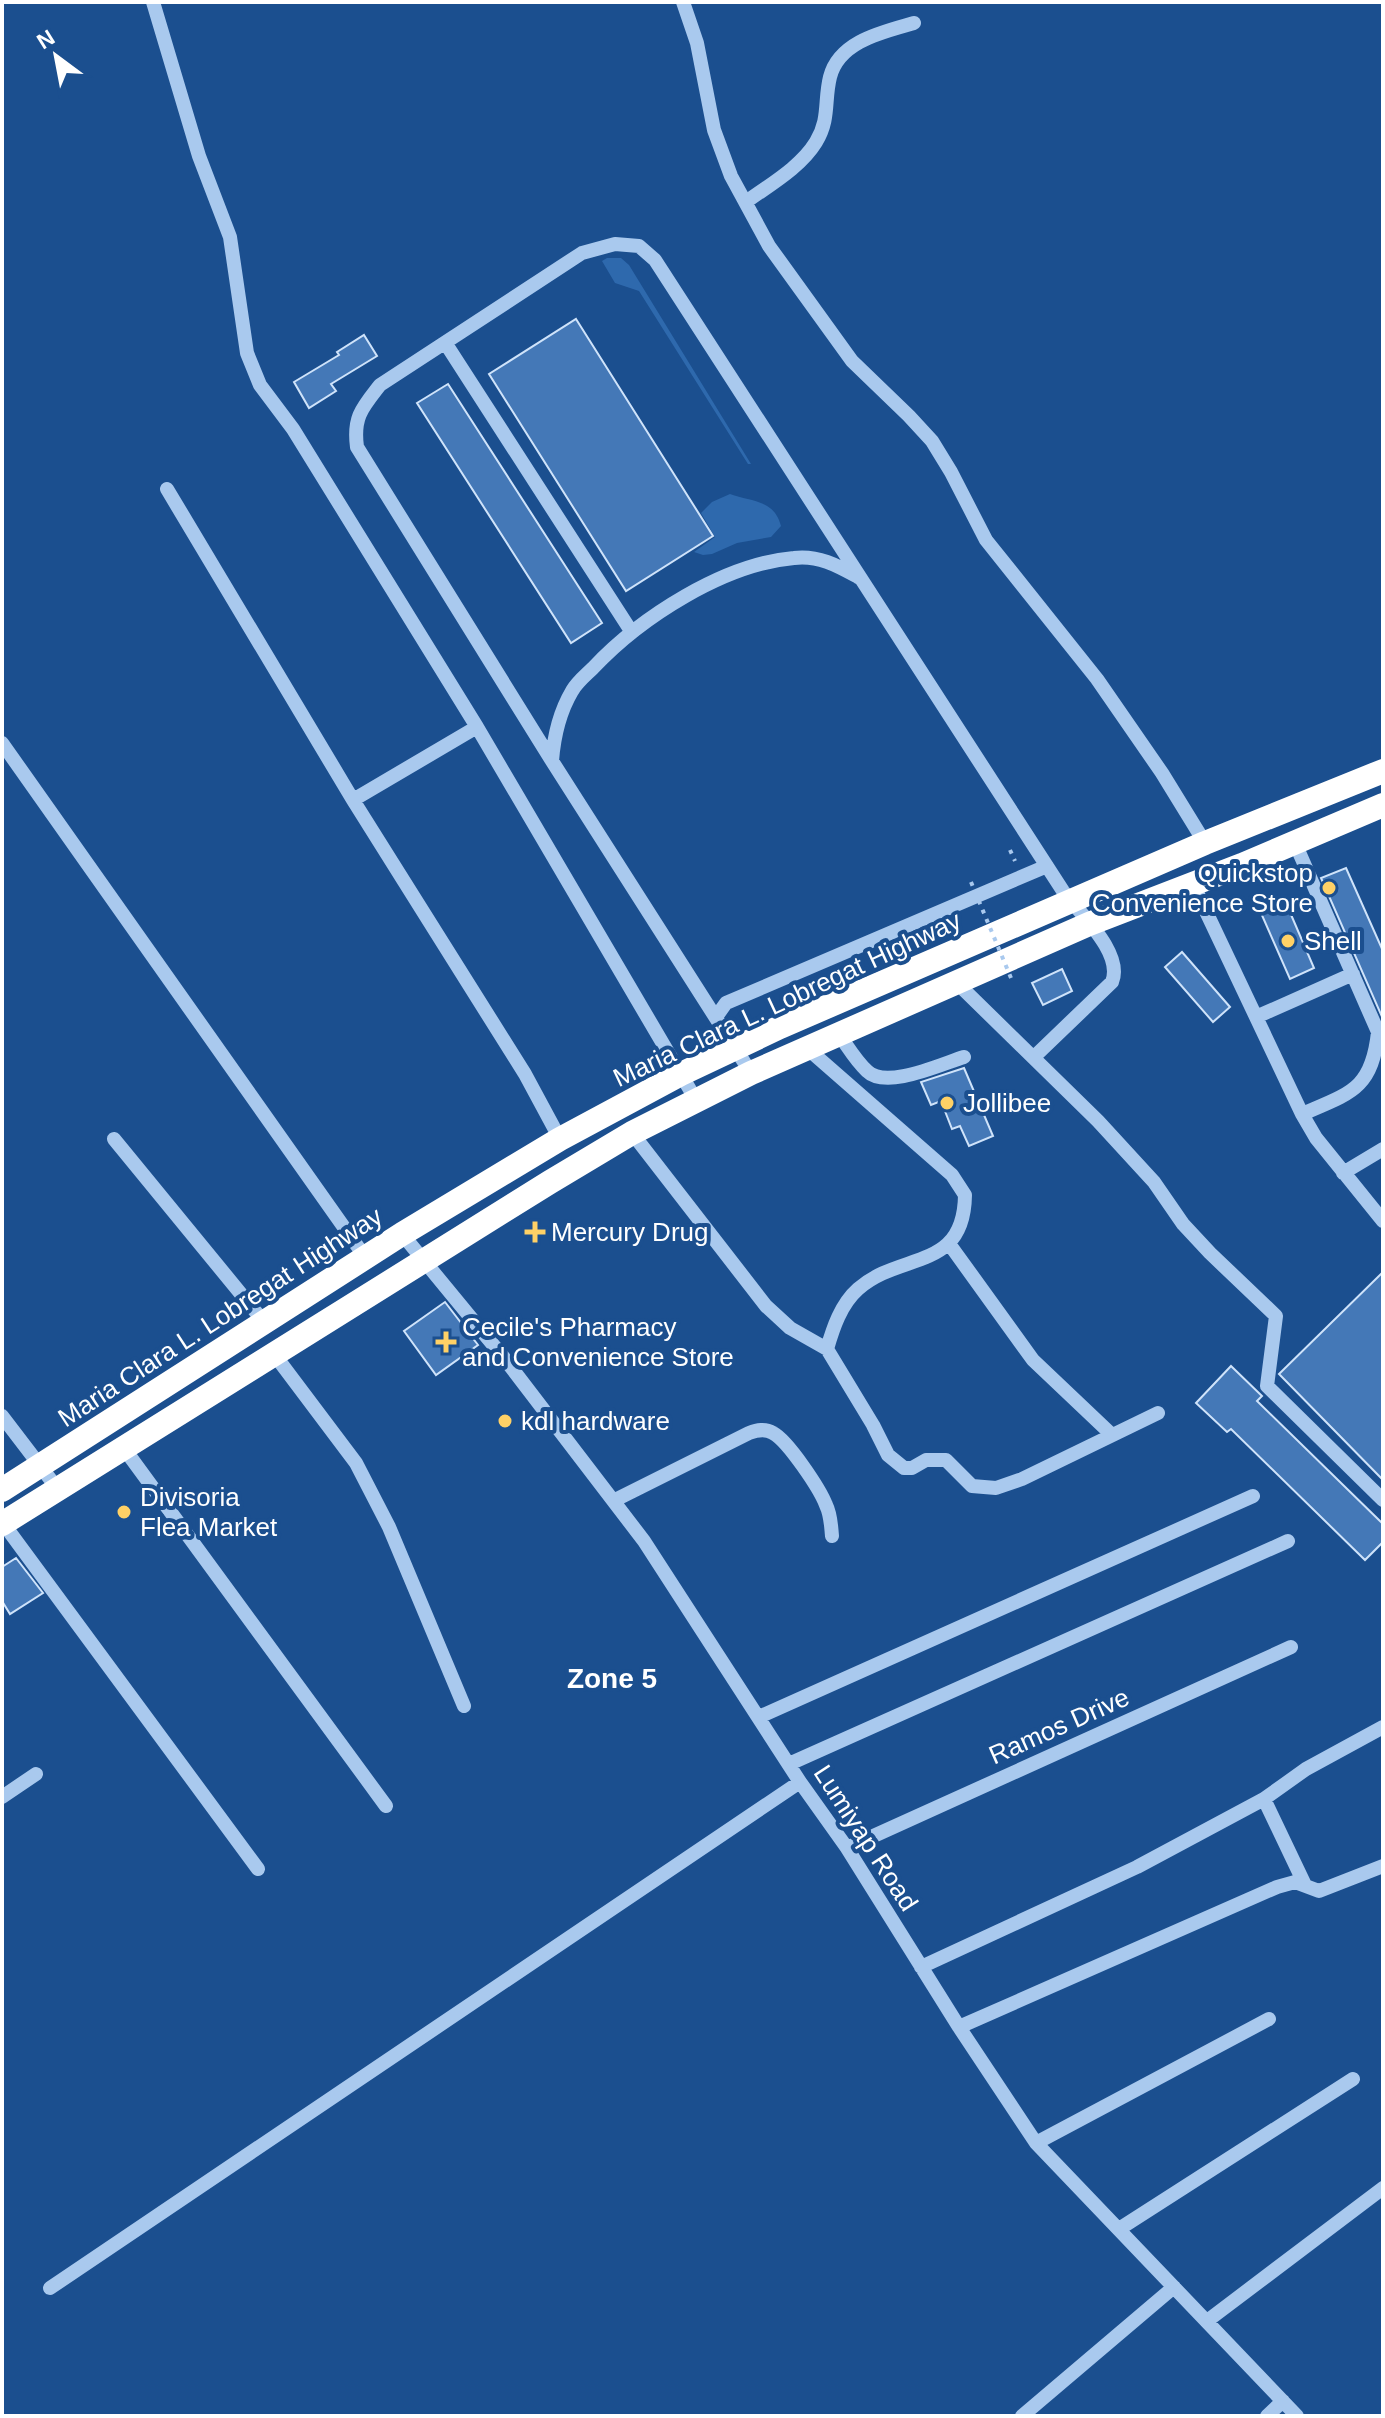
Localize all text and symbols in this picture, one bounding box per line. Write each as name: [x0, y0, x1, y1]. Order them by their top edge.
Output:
north arrow: [16, 16, 96, 96]
text: N: [32, 25, 59, 54]
place label: Quickstop Convenience Store: [1092, 858, 1313, 918]
marker: Quickstop Convenience Store: [1320, 879, 1338, 897]
street label: Maria Clara L. Lobregat Highway: [608, 905, 966, 1093]
place label: Shell: [1304, 926, 1362, 956]
marker: Shell: [1279, 932, 1297, 950]
place label: Jollibee: [963, 1088, 1051, 1118]
marker: Jollibee: [938, 1094, 956, 1112]
street label: Maria Clara L. Lobregat Highway: [52, 1201, 388, 1433]
place label: Mercury Drug: [551, 1217, 708, 1247]
marker: Mercury Drug: [526, 1223, 544, 1241]
place label: Cecile's Pharmacy and Convenience Store: [462, 1312, 734, 1372]
marker: Cecile's Pharmacy and Convenience Store: [437, 1333, 455, 1351]
place label: kdl hardware: [521, 1406, 670, 1436]
marker: kdl hardware: [496, 1412, 514, 1430]
place label: Divisoria Flea Market: [140, 1482, 278, 1542]
marker: Divisoria Flea Market: [115, 1503, 133, 1521]
district label: Zone 5: [567, 1663, 657, 1694]
street label: Ramos Drive: [984, 1682, 1134, 1770]
street label: Lumiyap Road: [808, 1760, 924, 1916]

